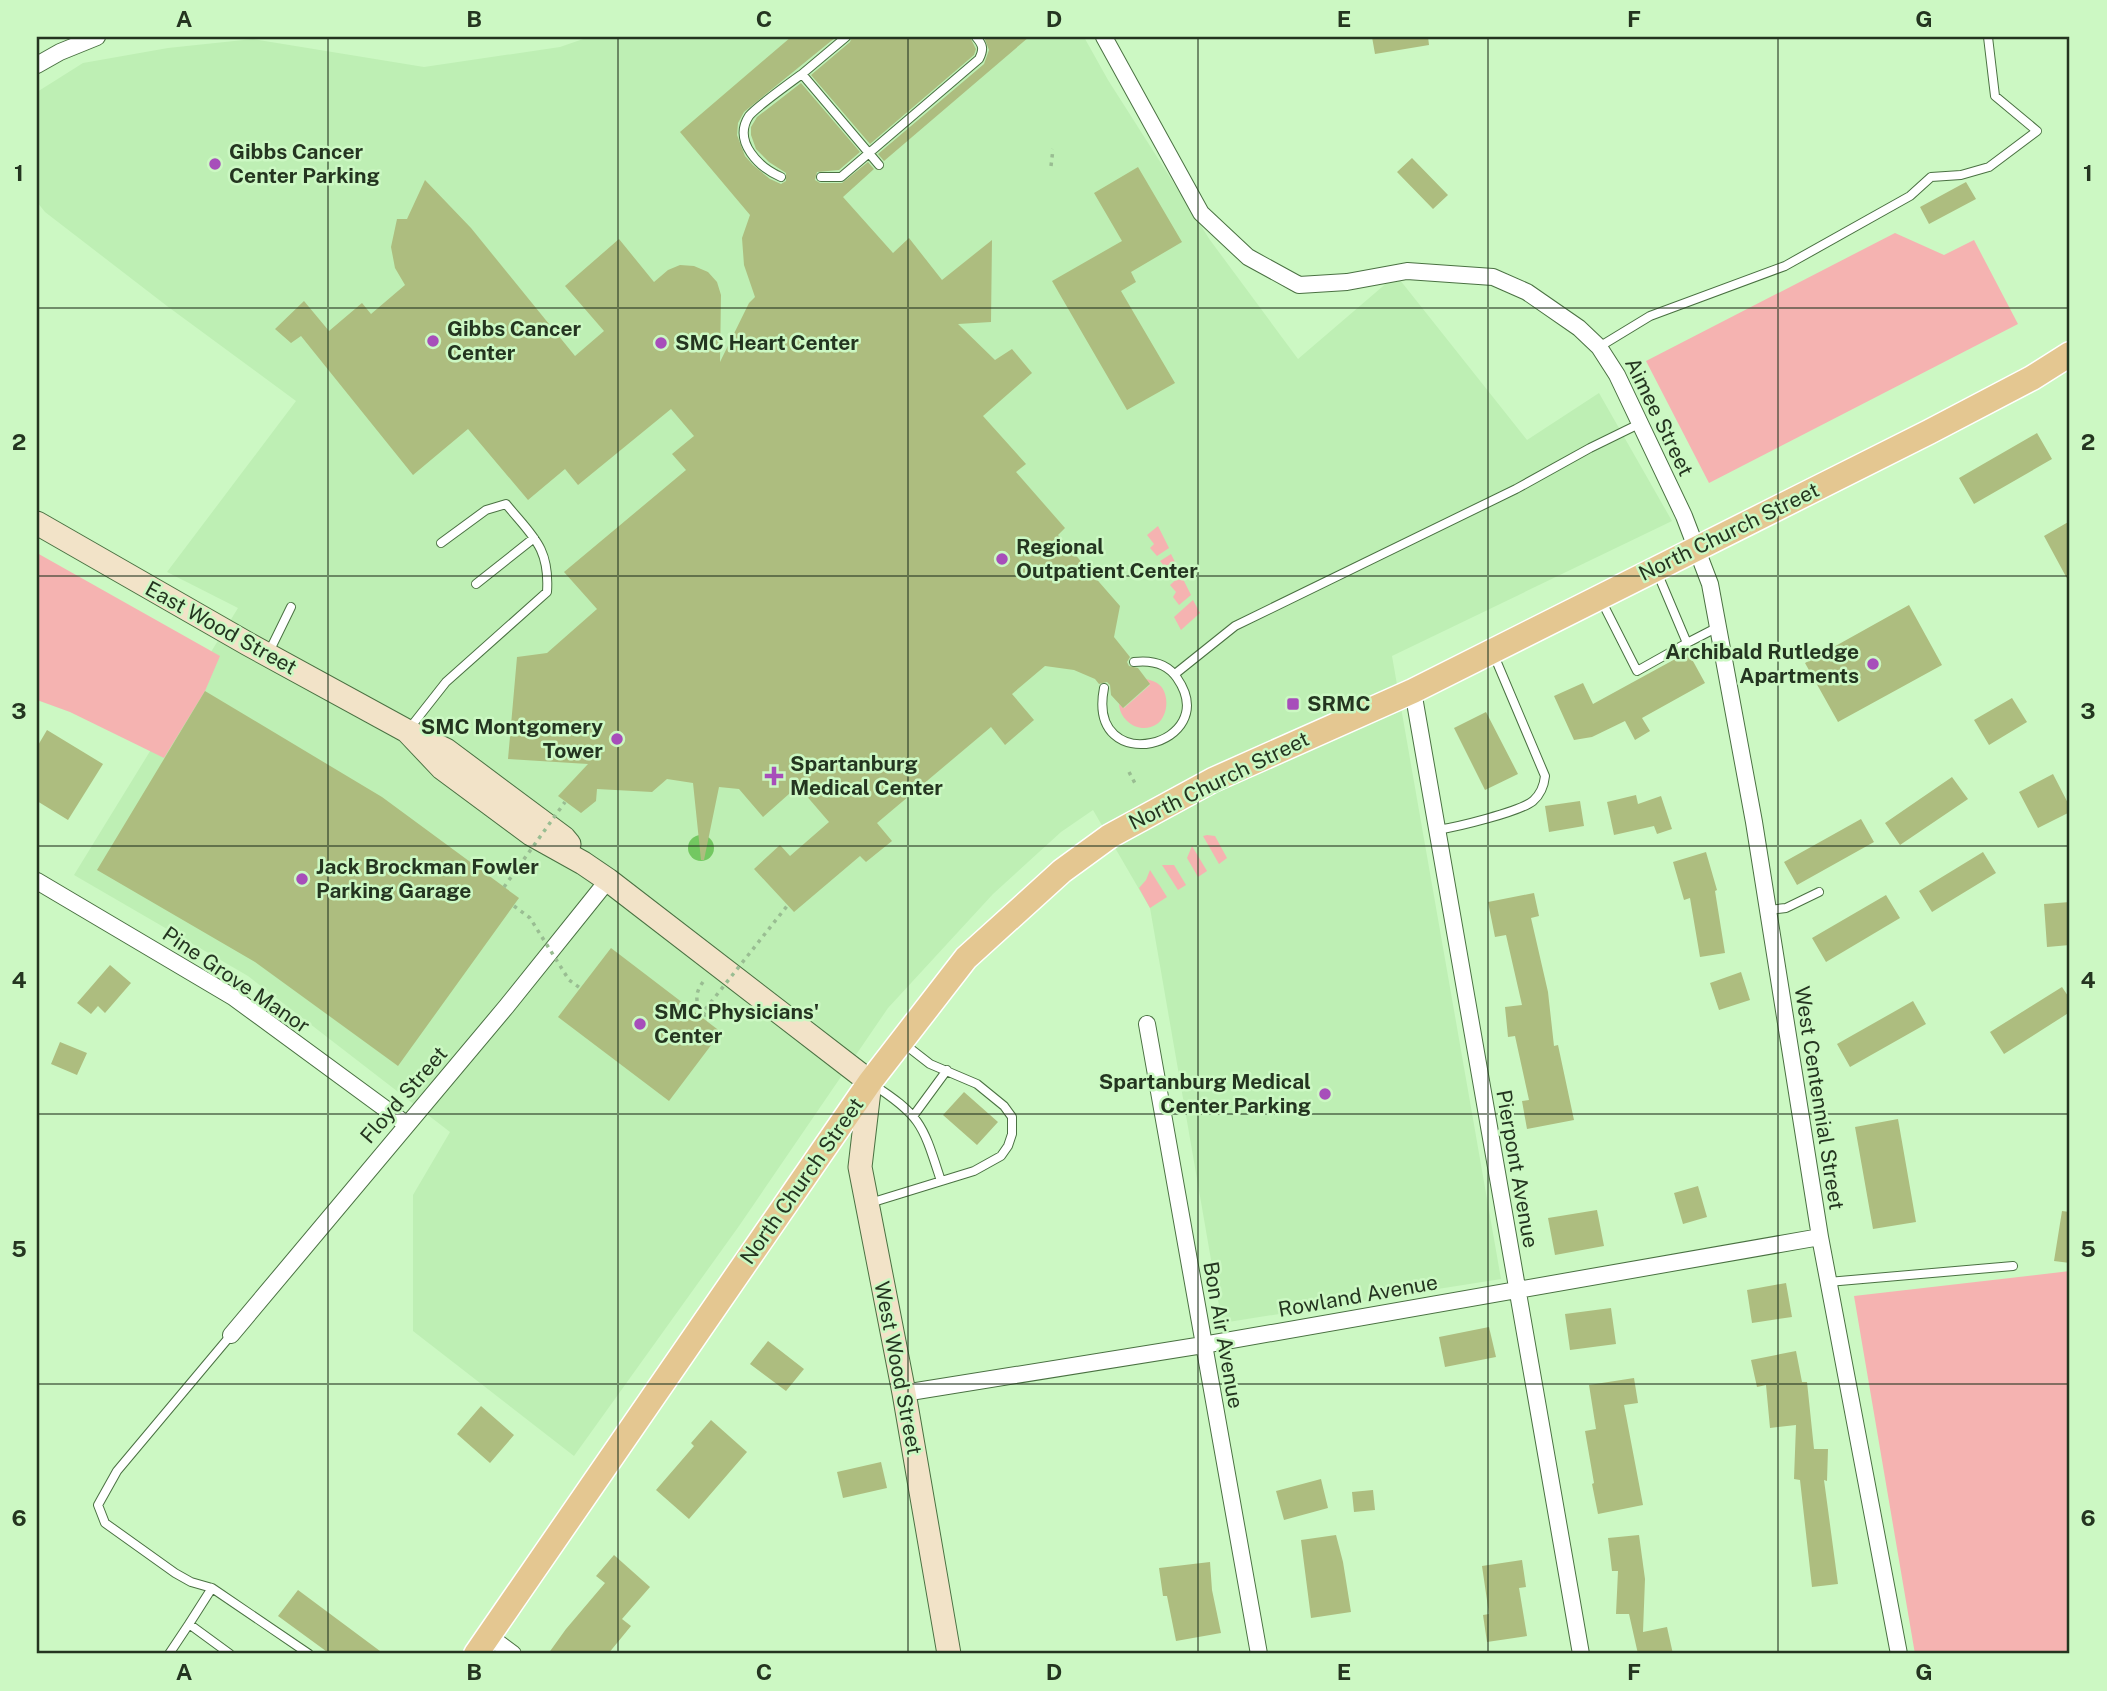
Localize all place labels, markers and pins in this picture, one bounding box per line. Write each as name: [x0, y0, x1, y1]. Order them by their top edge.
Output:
place label: Gibbs Cancer Center Parking: [229, 139, 380, 188]
marker: Gibbs Cancer Center Parking: [207, 156, 223, 172]
place label: Gibbs Cancer Center: [447, 316, 581, 365]
place label: SMC Heart Center: [675, 330, 859, 355]
marker: Gibbs Cancer Center: [425, 333, 441, 349]
marker: SMC Heart Center: [653, 335, 669, 351]
place label: Regional Outpatient Center: [1016, 534, 1198, 583]
marker: Regional Outpatient Center: [994, 551, 1010, 567]
place label: Archibald Rutledge Apartments: [1665, 639, 1859, 688]
marker: Archibald Rutledge Apartments: [1865, 656, 1881, 672]
place label: SRMC: [1307, 691, 1370, 716]
marker: SRMC: [1285, 696, 1301, 712]
place label: SMC Montgomery Tower: [421, 714, 603, 763]
marker: SMC Montgomery Tower: [609, 731, 625, 747]
place label: Spartanburg Medical Center: [790, 751, 943, 800]
marker: Spartanburg Medical Center: [764, 766, 784, 786]
place label: Jack Brockman Fowler Parking Garage: [316, 854, 539, 903]
marker: Jack Brockman Fowler Parking Garage: [294, 871, 310, 887]
place label: SMC Physicians' Center: [654, 999, 819, 1048]
marker: SMC Physicians' Center: [632, 1016, 648, 1032]
place label: Spartanburg Medical Center Parking: [1099, 1069, 1311, 1118]
marker: Spartanburg Medical Center Parking: [1317, 1086, 1333, 1102]

